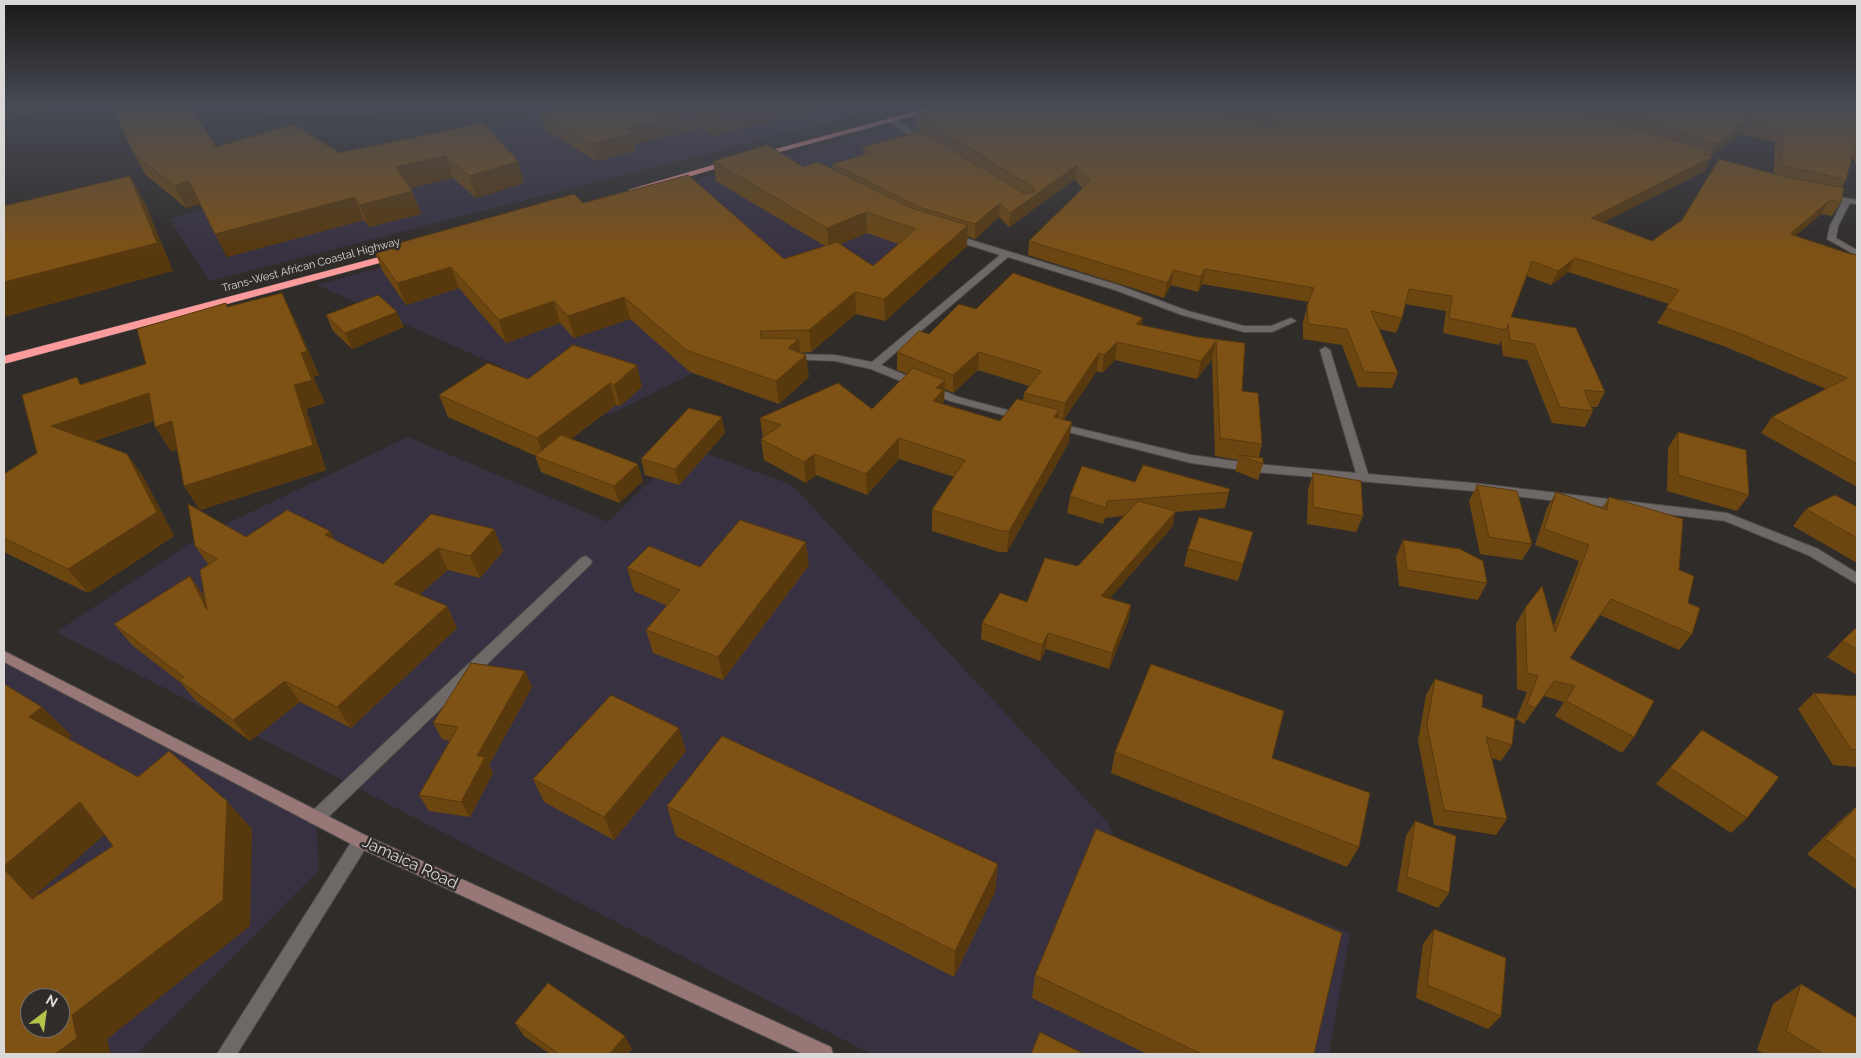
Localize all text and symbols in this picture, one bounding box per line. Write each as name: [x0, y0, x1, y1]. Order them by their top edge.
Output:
street label: Trans-West African Coastal Highway: [220, 235, 402, 295]
street label: Jamaica Road: [359, 833, 461, 893]
north arrow: [20, 988, 70, 1038]
text: N: [43, 991, 61, 1010]

